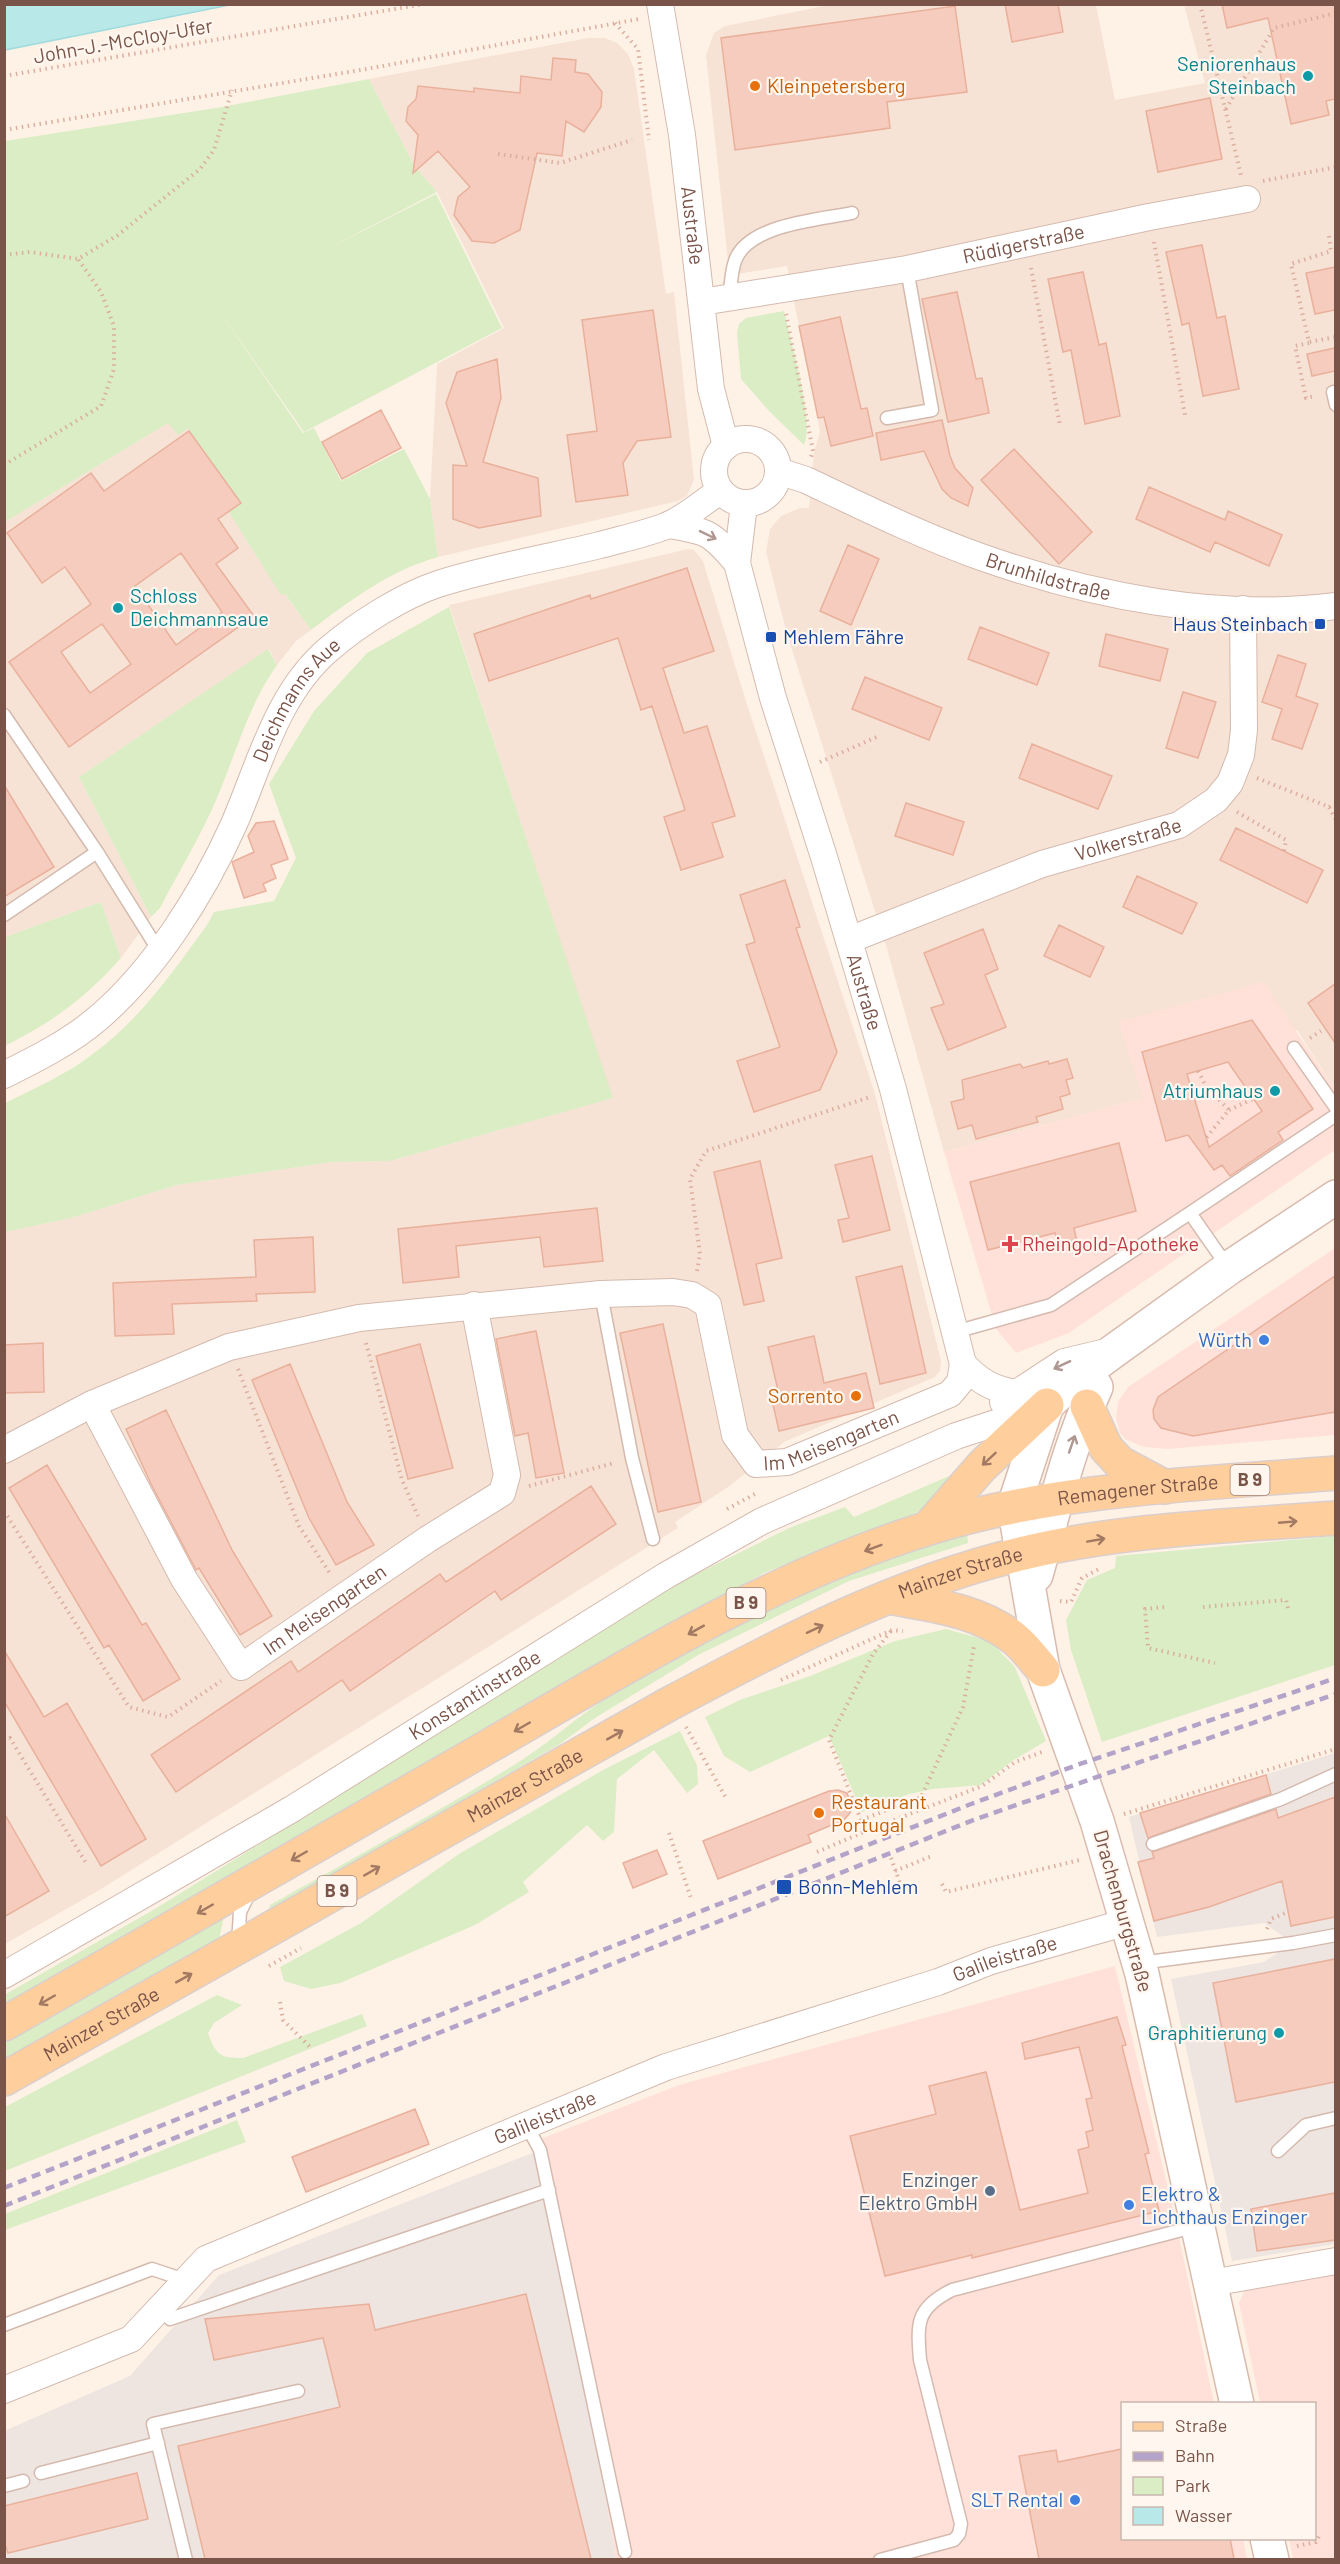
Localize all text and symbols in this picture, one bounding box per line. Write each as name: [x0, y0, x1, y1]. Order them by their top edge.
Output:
street label: John-J.-McCloy-Ufer: [31, 12, 214, 68]
place label: Seniorenhaus Steinbach: [1177, 51, 1296, 98]
marker: Seniorenhaus Steinbach: [1301, 69, 1315, 83]
place label: Kleinpetersberg: [767, 73, 905, 97]
marker: Kleinpetersberg: [748, 79, 762, 93]
street label: Austraße: [677, 185, 710, 266]
street label: Rüdigerstraße: [960, 218, 1087, 268]
one-way arrow: [698, 529, 716, 541]
street label: Brunhildstraße: [983, 547, 1113, 604]
place label: Schloss Deichmannsaue: [130, 583, 269, 630]
marker: Schloss Deichmannsaue: [111, 601, 125, 615]
place label: Haus Steinbach: [1173, 611, 1308, 635]
marker: Haus Steinbach: [1313, 617, 1327, 631]
place label: Mehlem Fähre: [783, 624, 904, 648]
marker: Mehlem Fähre: [764, 630, 778, 644]
street label: Deichmanns Aue: [247, 632, 345, 765]
street label: Volkerstraße: [1072, 812, 1184, 865]
street label: Austraße: [842, 950, 888, 1033]
place label: Atriumhaus: [1163, 1078, 1263, 1102]
marker: Atriumhaus: [1268, 1084, 1282, 1098]
place label: Rheingold-Apotheke: [1022, 1231, 1199, 1255]
marker: Rheingold-Apotheke: [1003, 1237, 1017, 1251]
place label: Würth: [1198, 1327, 1252, 1351]
marker: Würth: [1257, 1333, 1271, 1347]
one-way arrow: [1054, 1359, 1072, 1371]
place label: Sorrento: [768, 1383, 844, 1407]
marker: Sorrento: [849, 1389, 863, 1403]
street label: Im Meisengarten: [762, 1404, 902, 1475]
one-way arrow: [1067, 1435, 1078, 1454]
one-way arrow: [982, 1452, 997, 1467]
road number: B 9: [1230, 1465, 1270, 1495]
street label: Remagener Straße: [1056, 1469, 1219, 1510]
one-way arrow: [1277, 1516, 1297, 1527]
one-way arrow: [1085, 1534, 1105, 1545]
street label: Mainzer Straße: [894, 1541, 1025, 1603]
one-way arrow: [864, 1543, 883, 1554]
street label: Im Meisengarten: [258, 1558, 390, 1659]
road number: B 9: [726, 1588, 766, 1618]
one-way arrow: [806, 1623, 824, 1635]
one-way arrow: [688, 1624, 705, 1636]
street label: Konstantinstraße: [404, 1644, 545, 1744]
one-way arrow: [514, 1721, 531, 1733]
one-way arrow: [606, 1729, 623, 1741]
street label: Mainzer Straße: [462, 1742, 587, 1827]
place label: Restaurant Portugal: [831, 1789, 927, 1836]
marker: Restaurant Portugal: [812, 1806, 826, 1820]
street label: Drachenburgstraße: [1089, 1827, 1159, 1995]
one-way arrow: [291, 1850, 308, 1862]
one-way arrow: [363, 1865, 380, 1877]
place label: Bonn-Mehlem: [798, 1874, 918, 1898]
road number: B 9: [318, 1876, 356, 1906]
marker: Bonn-Mehlem: [775, 1878, 793, 1896]
one-way arrow: [197, 1904, 214, 1916]
street label: Galileistraße: [949, 1930, 1060, 1986]
one-way arrow: [175, 1972, 192, 1984]
street label: Mainzer Straße: [39, 1981, 163, 2065]
one-way arrow: [39, 1994, 56, 2006]
place label: Graphitierung: [1148, 2020, 1267, 2044]
marker: Graphitierung: [1272, 2026, 1286, 2040]
street label: Galileistraße: [490, 2085, 600, 2149]
place label: Enzinger Elektro GmbH: [858, 2167, 978, 2214]
place label: Elektro & Lichthaus Enzinger: [1141, 2181, 1308, 2228]
marker: Enzinger Elektro GmbH: [983, 2184, 997, 2198]
marker: Elektro & Lichthaus Enzinger: [1122, 2198, 1136, 2212]
legend: [1121, 2402, 1316, 2540]
text: Straße: [1175, 2414, 1227, 2436]
text: Bahn: [1175, 2444, 1215, 2466]
text: Park: [1175, 2474, 1210, 2496]
place label: SLT Rental: [971, 2487, 1063, 2511]
marker: SLT Rental: [1068, 2493, 1082, 2507]
text: Wasser: [1175, 2504, 1233, 2526]

